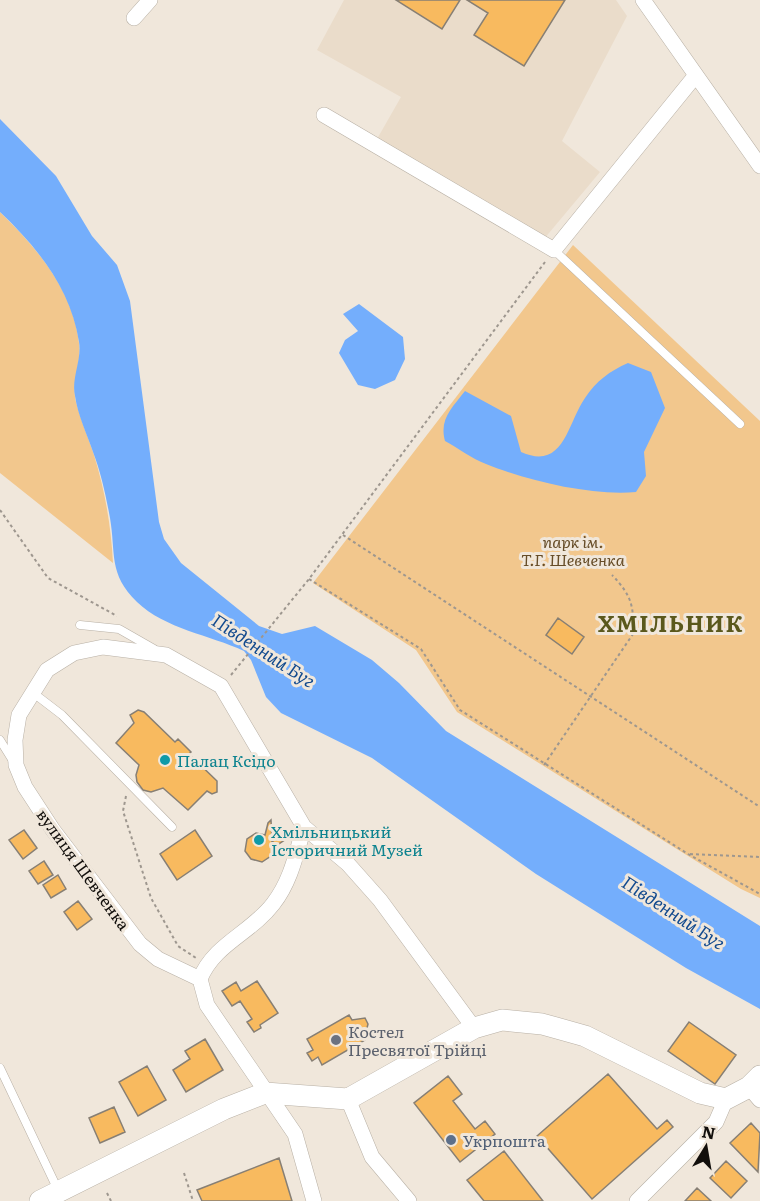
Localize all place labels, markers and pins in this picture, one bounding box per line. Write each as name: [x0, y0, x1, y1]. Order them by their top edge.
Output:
place label: Палац Ксідо: [177, 748, 276, 772]
marker: Палац Ксідо: [158, 753, 172, 767]
place label: Хмільницький Історичний Музей: [271, 819, 423, 861]
marker: Хмільницький Історичний Музей: [252, 833, 266, 847]
place label: Костел Пресвятої Трійці: [348, 1019, 487, 1061]
marker: Костел Пресвятої Трійці: [329, 1033, 343, 1047]
place label: Укрпошта: [463, 1128, 546, 1152]
marker: Укрпошта: [444, 1133, 458, 1147]

